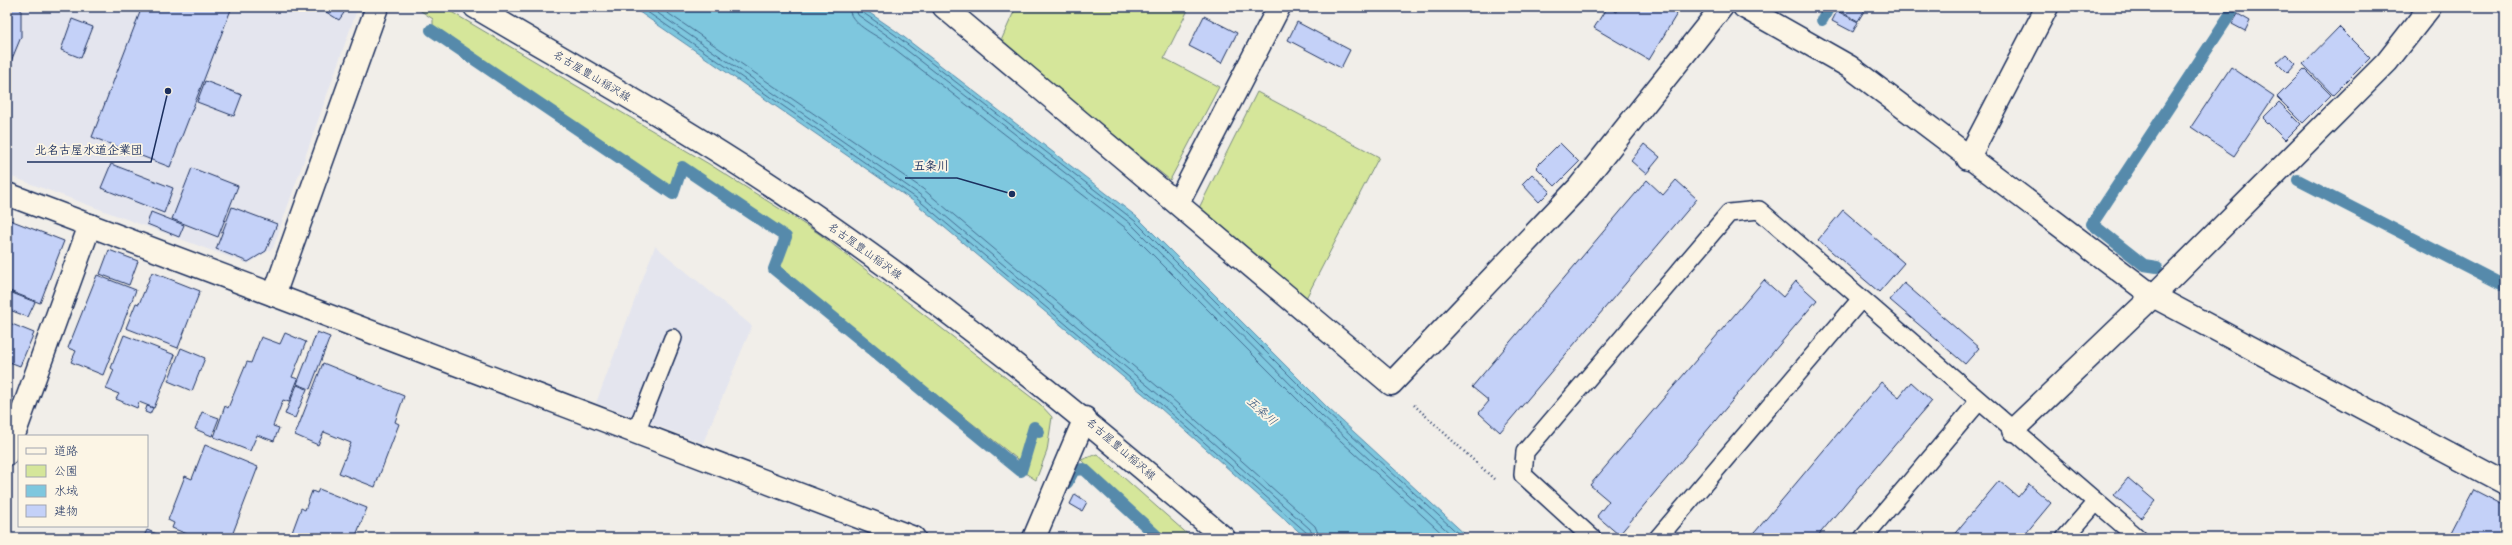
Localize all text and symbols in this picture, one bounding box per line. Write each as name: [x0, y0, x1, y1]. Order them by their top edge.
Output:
street label: 名古屋豊山稲沢線: [550, 47, 634, 105]
callout: 北名古屋水道企業団: [27, 138, 151, 162]
text: 北名古屋水道企業団: [35, 142, 143, 158]
callout: 五条川: [905, 154, 957, 178]
text: 五条川: [913, 158, 949, 174]
street label: 名古屋豊山稲沢線: [825, 219, 905, 283]
water label: 五条川: [1243, 393, 1281, 429]
street label: 名古屋豊山稲沢線: [1083, 414, 1159, 484]
legend: [18, 435, 148, 527]
text: 道路: [54, 443, 78, 459]
text: 公園: [54, 463, 78, 479]
text: 水域: [54, 483, 78, 499]
text: 建物: [54, 503, 78, 519]

